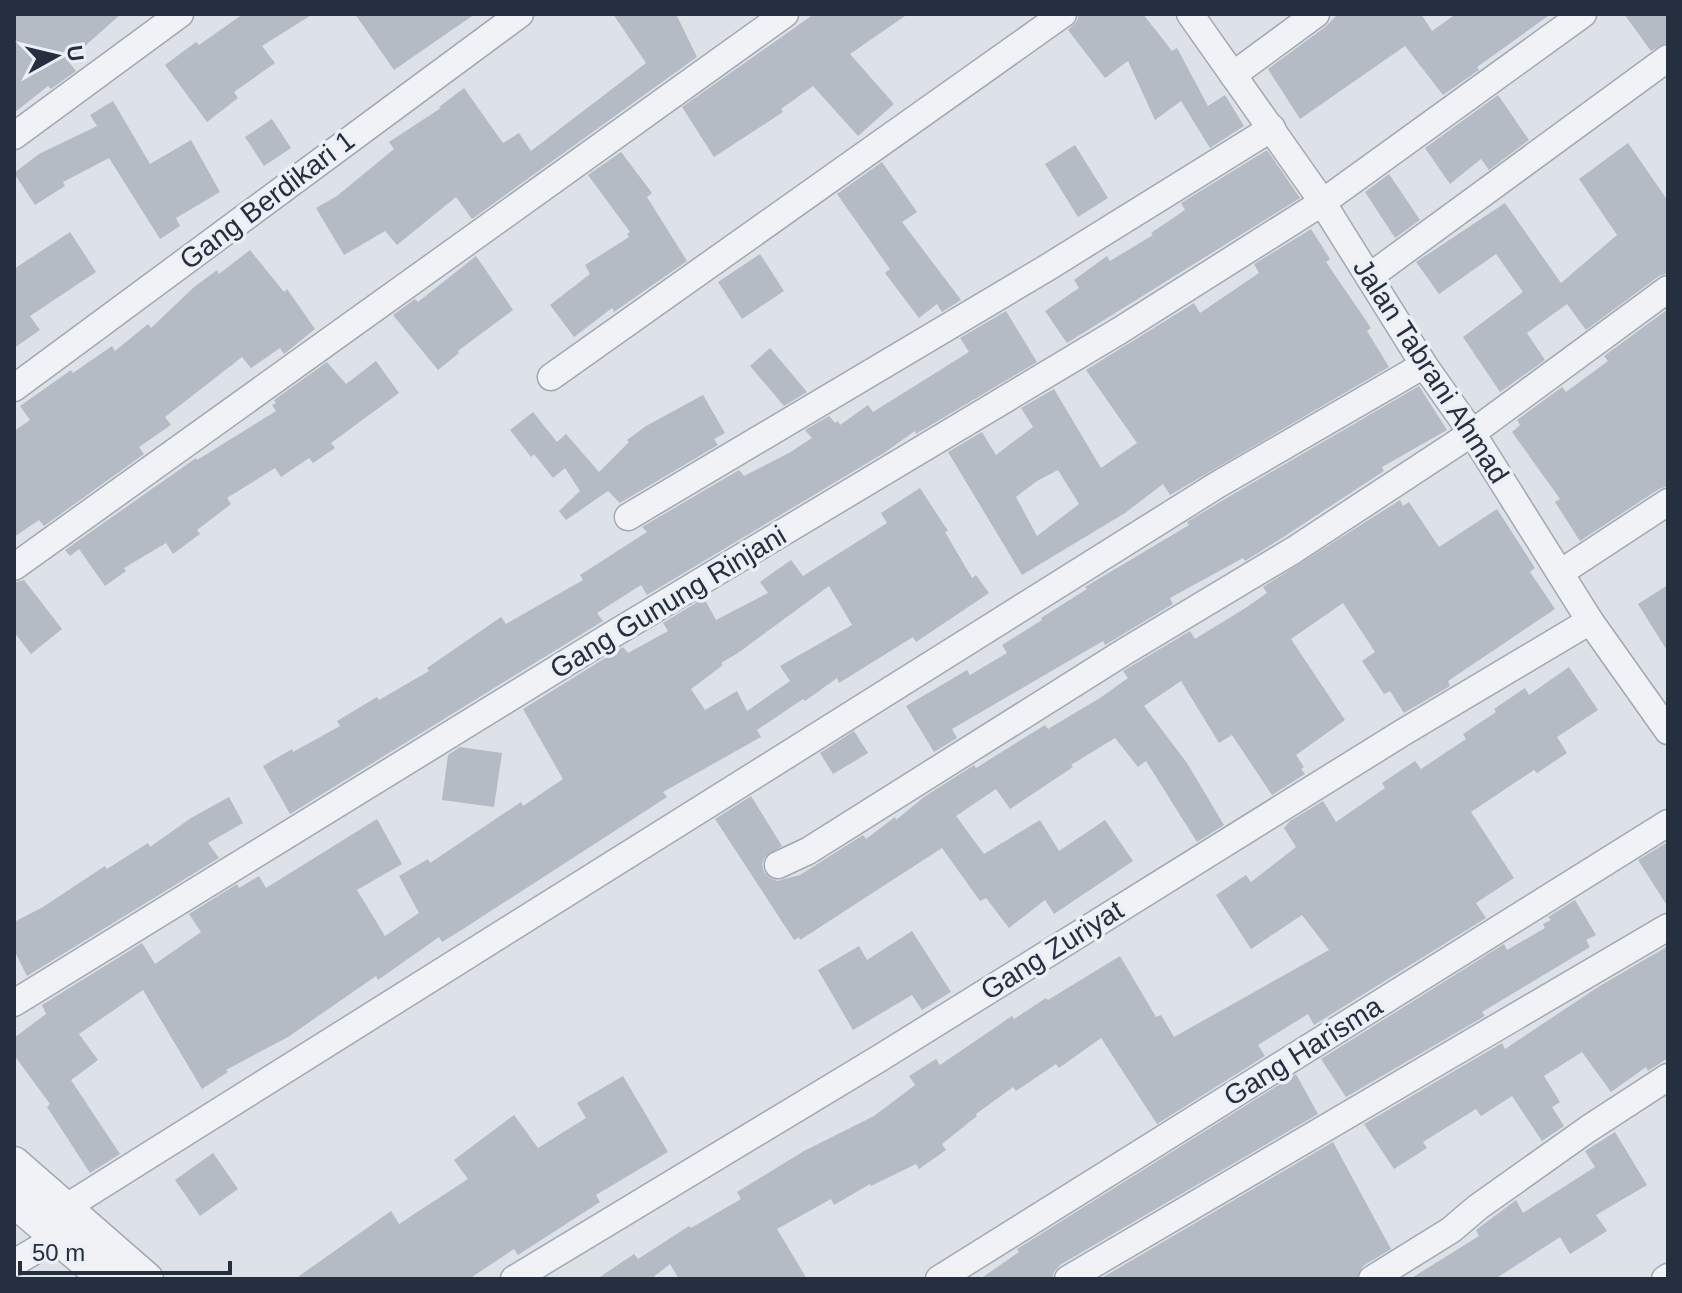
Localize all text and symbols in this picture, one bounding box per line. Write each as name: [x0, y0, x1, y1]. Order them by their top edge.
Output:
north arrow: [16, 16, 96, 96]
text: U: [62, 44, 89, 63]
street label: Gang Berdikari 1: [174, 124, 360, 276]
street label: Jalan Tabrani Ahmad: [1347, 253, 1515, 489]
street label: Gang Gunung Rinjani: [545, 519, 791, 685]
street label: Gang Zuriyat: [975, 894, 1129, 1006]
street label: Gang Harisma: [1218, 990, 1388, 1112]
scale bar: [20, 1225, 230, 1275]
text: 50 m: [32, 1239, 85, 1266]

